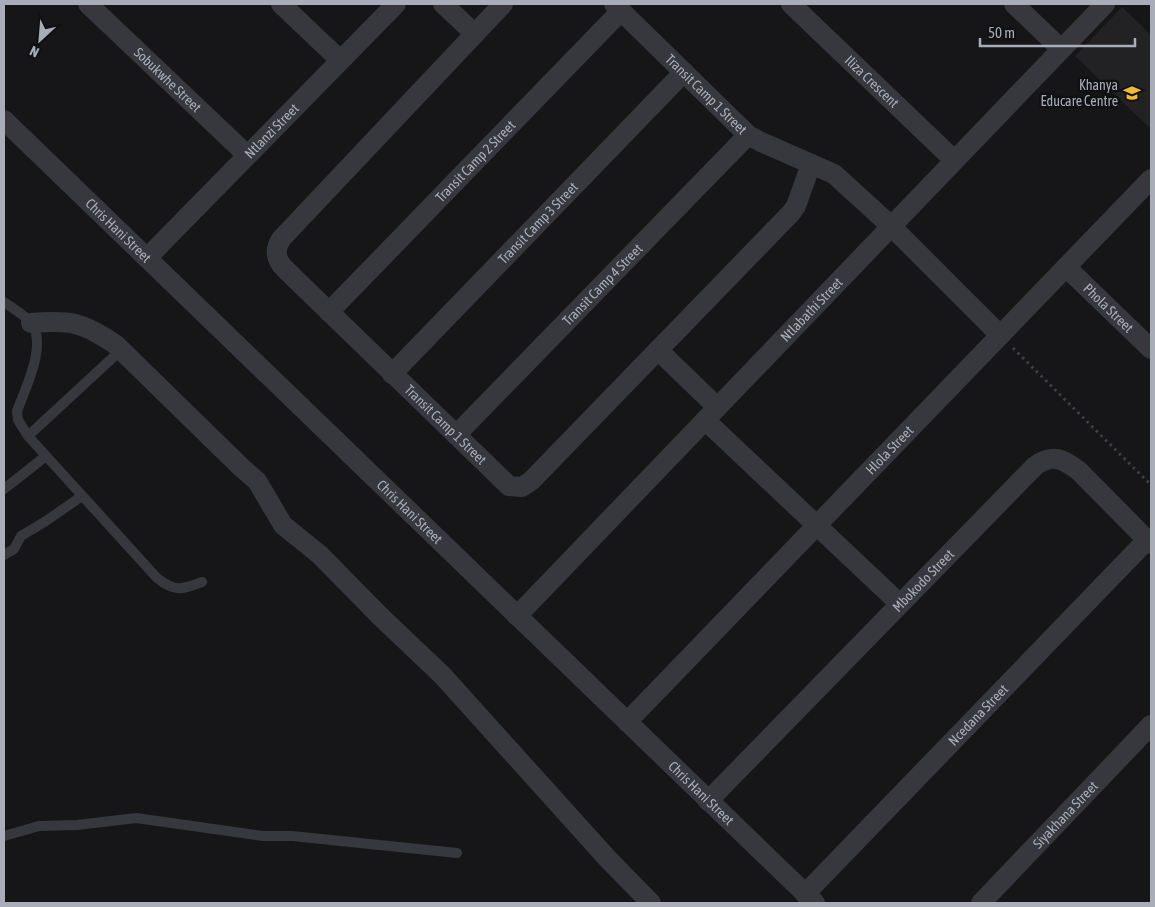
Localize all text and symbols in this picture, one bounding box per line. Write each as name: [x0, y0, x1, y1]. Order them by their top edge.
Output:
north arrow: [15, 15, 65, 65]
scale bar: [980, 15, 1135, 47]
text: 50 m: [988, 24, 1015, 41]
text: N: [27, 43, 42, 61]
street label: Sobukwhe Street: [131, 44, 205, 115]
street label: Transit Camp 1 Street: [662, 51, 750, 137]
street label: Iliza Crescent: [842, 52, 902, 111]
place label: Khanya Educare Centre: [1041, 77, 1118, 109]
school or university icon: Khanya Educare Centre: [1122, 83, 1142, 103]
street label: Ntlanzi Street: [241, 100, 302, 162]
street label: Transit Camp 2 Street: [432, 117, 518, 205]
street label: Transit Camp 3 Street: [495, 179, 581, 267]
street label: Chris Hani Street: [82, 195, 154, 266]
street label: Transit Camp 4 Street: [559, 240, 646, 329]
street label: Ntlabathi Street: [777, 274, 846, 345]
street label: Phola Street: [1080, 280, 1137, 336]
street label: Transit Camp 1 Street: [401, 381, 490, 468]
street label: Hlola Street: [862, 422, 917, 478]
street label: Chris Hani Street: [374, 477, 446, 547]
street label: Mbokodo Street: [889, 546, 957, 615]
street label: Ncedana Street: [945, 681, 1011, 749]
street label: Chris Hani Street: [665, 758, 737, 828]
street label: Siyakhana Street: [1030, 778, 1101, 852]

